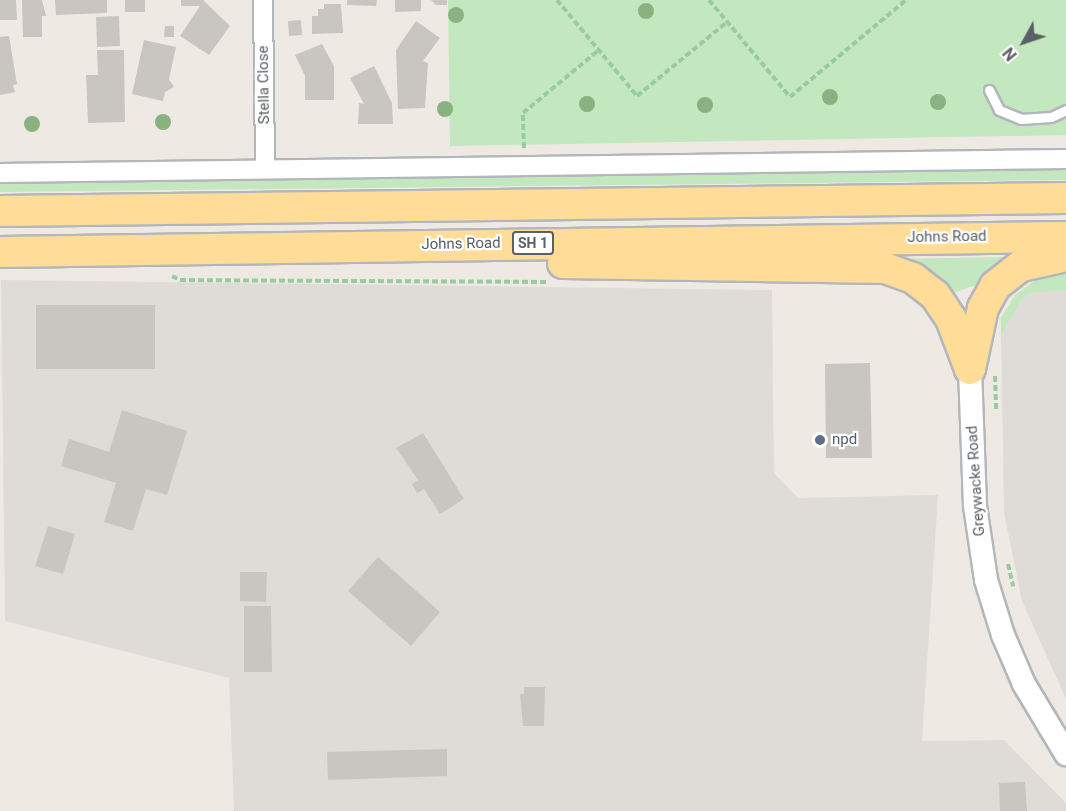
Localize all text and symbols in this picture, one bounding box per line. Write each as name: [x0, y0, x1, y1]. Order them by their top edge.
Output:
north arrow: [994, 12, 1054, 72]
text: N: [999, 43, 1021, 64]
street label: Stella Close: [254, 46, 274, 124]
street label: Johns Road: [907, 227, 987, 247]
road number: SH 1: [510, 232, 556, 254]
street label: Johns Road: [421, 234, 501, 254]
street label: Greywacke Road: [963, 425, 989, 537]
place label: npd: [832, 431, 857, 449]
marker: npd: [813, 433, 827, 447]

